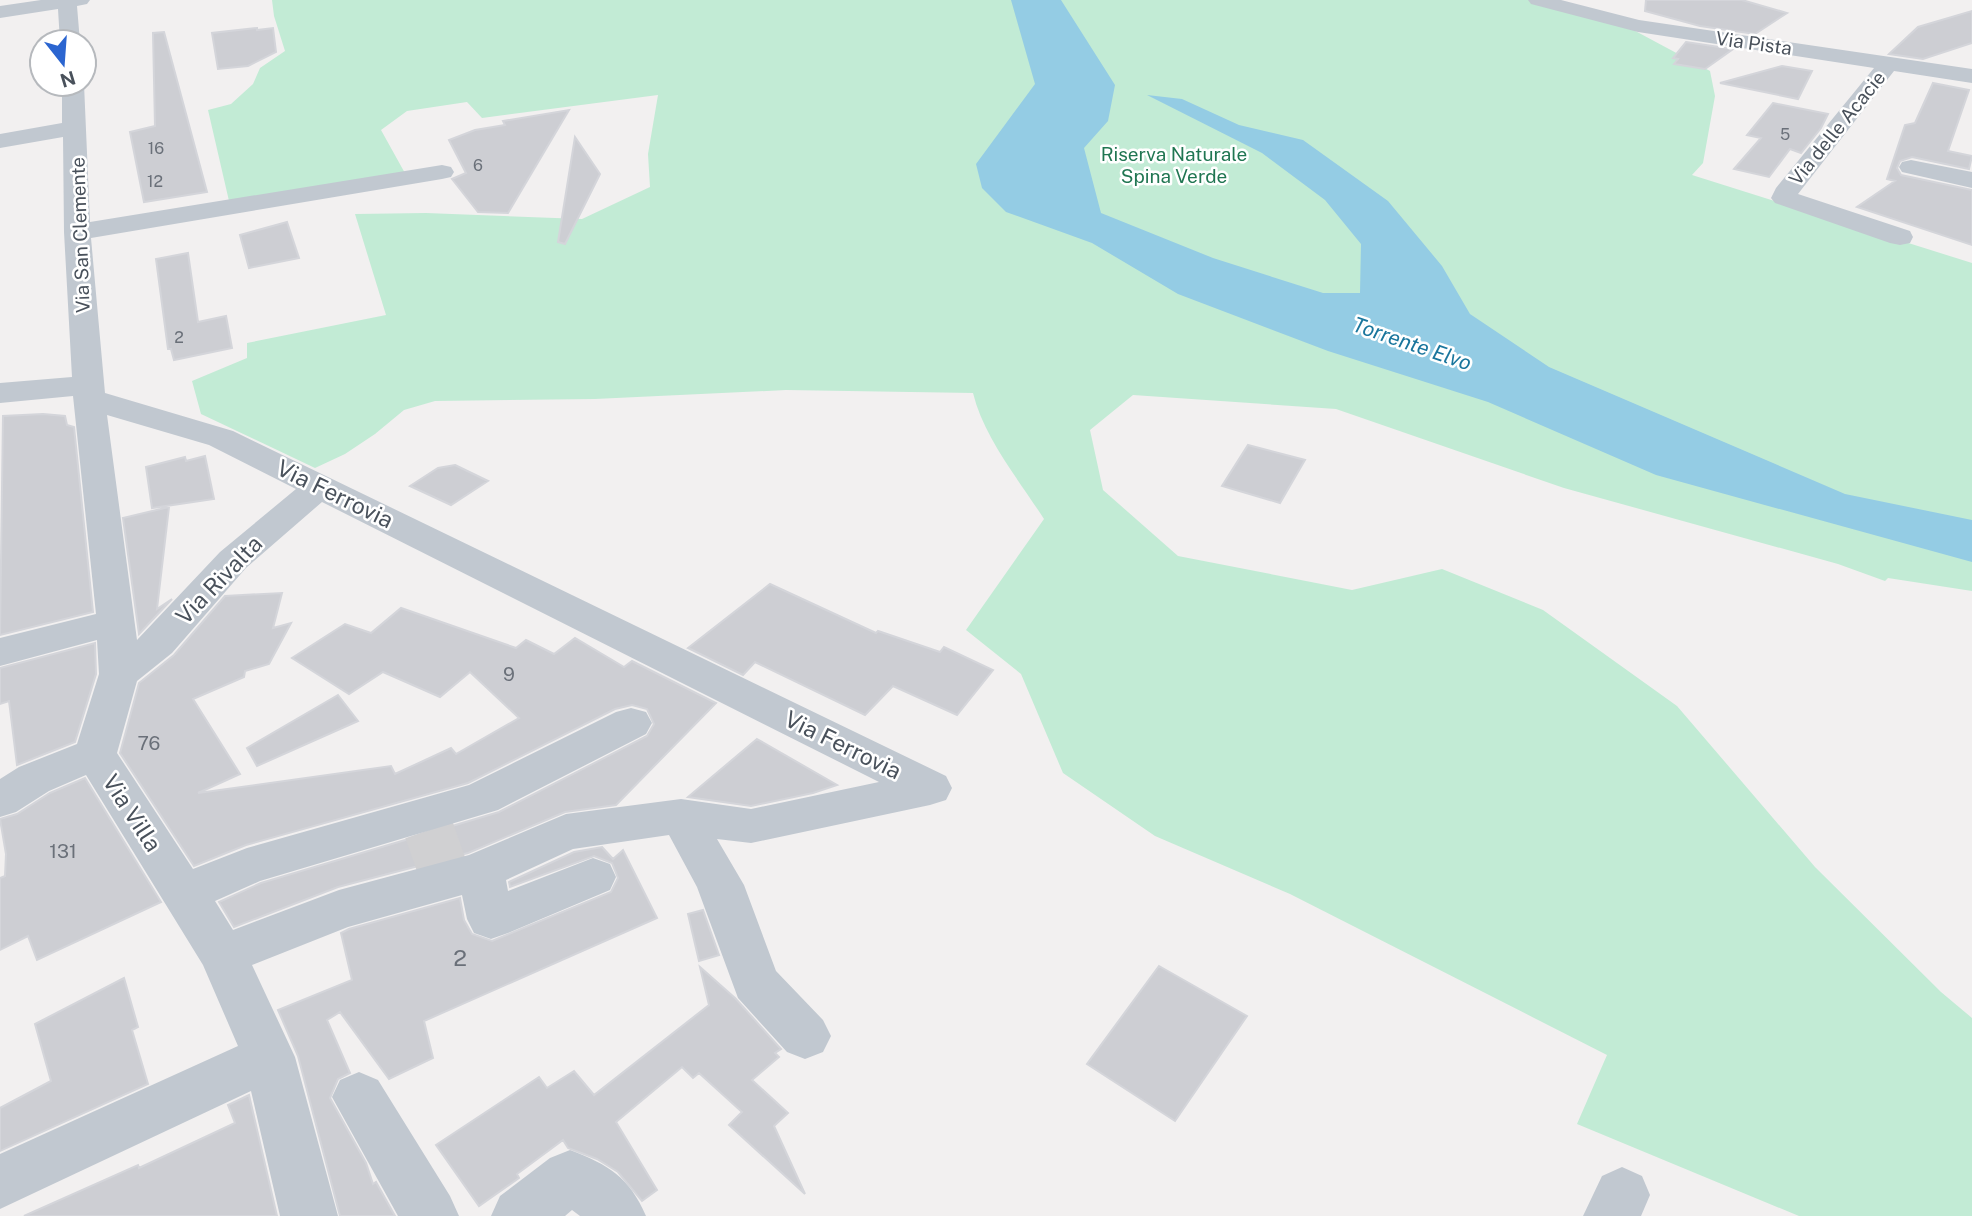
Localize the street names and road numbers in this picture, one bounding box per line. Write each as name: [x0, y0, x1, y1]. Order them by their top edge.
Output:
street label: Via Pista: [1715, 27, 1793, 59]
street label: Via delle Acacie: [1784, 67, 1890, 189]
street label: Via San Clemente: [66, 157, 94, 313]
street label: Via Ferrovia: [272, 454, 398, 533]
street label: Via Rivalta: [170, 530, 267, 629]
street label: Via Ferrovia: [780, 705, 906, 784]
street label: Via Villa: [98, 769, 167, 856]

